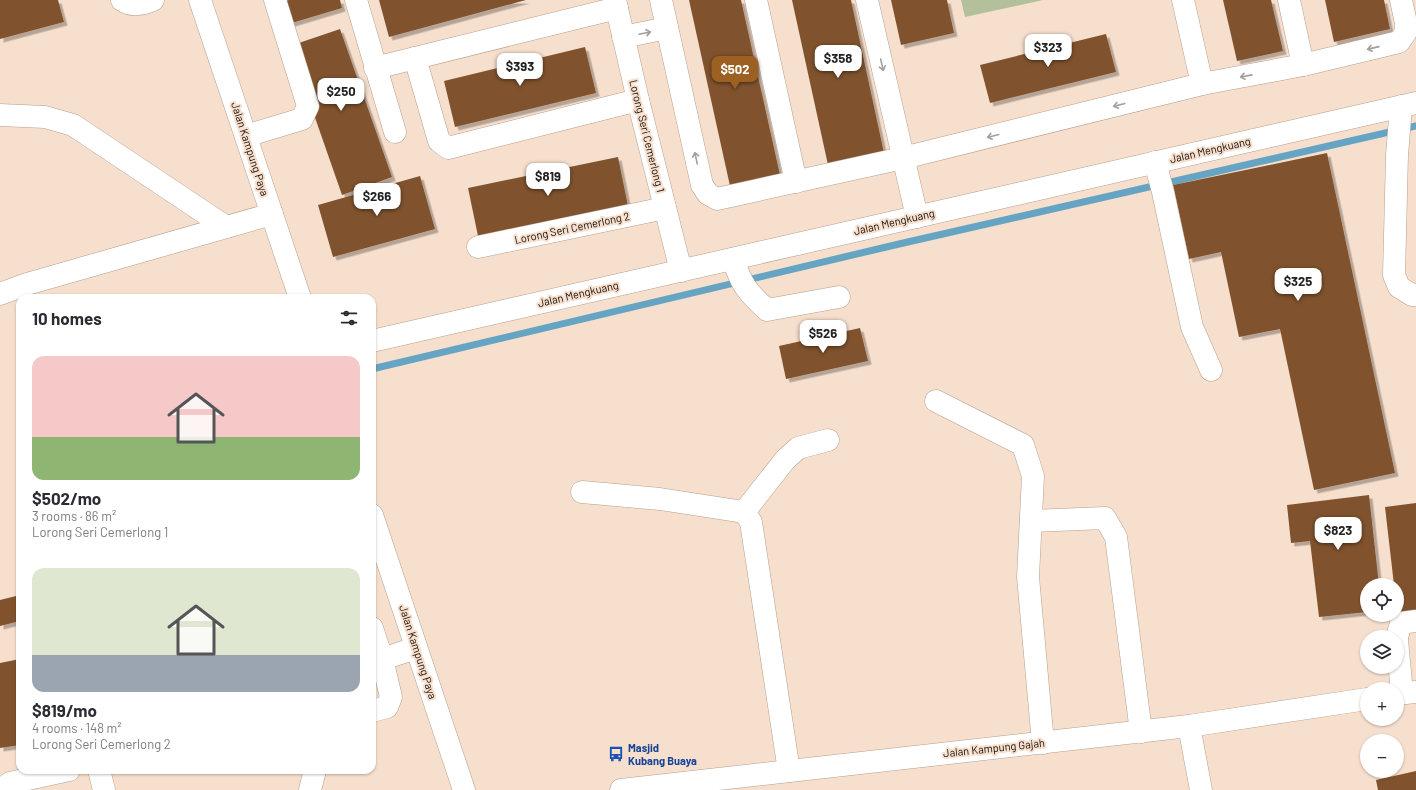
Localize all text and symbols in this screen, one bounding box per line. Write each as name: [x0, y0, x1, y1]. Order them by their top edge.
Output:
one-way arrow: [638, 28, 651, 36]
pin: $323: [1024, 34, 1072, 68]
text: $323: [1034, 39, 1062, 55]
pin: $358: [814, 45, 862, 79]
one-way arrow: [1367, 45, 1380, 52]
text: $358: [824, 50, 852, 66]
pin: $393: [496, 53, 544, 87]
pin: $502: [711, 56, 759, 90]
text: $393: [506, 58, 534, 74]
one-way arrow: [878, 58, 886, 71]
text: $502: [720, 61, 750, 77]
one-way arrow: [1240, 72, 1253, 80]
pin: $250: [317, 78, 365, 112]
street label: Lorong Seri Cemerlong 1: [627, 78, 668, 193]
text: $250: [326, 83, 356, 99]
street label: Jalan Kampung Paya: [229, 100, 272, 198]
one-way arrow: [1113, 101, 1126, 109]
one-way arrow: [987, 132, 1000, 140]
street label: Jalan Mengkuang: [1168, 134, 1252, 165]
one-way arrow: [691, 152, 699, 165]
pin: $819: [524, 163, 572, 197]
text: $819: [535, 168, 561, 184]
pin: $266: [353, 183, 401, 217]
text: $266: [363, 188, 391, 204]
street label: Jalan Mengkuang: [852, 206, 936, 237]
street label: Lorong Seri Cemerlong 2: [513, 209, 631, 246]
pin: $325: [1274, 268, 1322, 302]
text: $325: [1284, 273, 1312, 289]
street label: Jalan Mengkuang: [536, 278, 620, 309]
icon: filters: [338, 307, 360, 329]
text: 10 homes: [32, 308, 102, 328]
pin: $526: [799, 320, 847, 354]
text: $526: [809, 325, 837, 341]
icon: home: [160, 382, 232, 454]
text: $502/mo: [32, 488, 101, 508]
text: 3 rooms · 86 m²: [32, 508, 116, 524]
pin: $823: [1314, 517, 1362, 551]
text: $823: [1324, 522, 1352, 538]
text: Lorong Seri Cemerlong 1: [32, 524, 168, 540]
map controls: [1360, 578, 1404, 778]
button: locate: [1360, 578, 1404, 622]
icon: home: [160, 594, 232, 666]
street label: Jalan Kampung Paya: [397, 603, 440, 701]
button: layers: [1360, 630, 1404, 674]
button: +: [1360, 682, 1404, 726]
text: $819/mo: [32, 700, 97, 720]
text: 4 rooms · 148 m²: [32, 720, 122, 736]
button: −: [1360, 734, 1404, 778]
text: Lorong Seri Cemerlong 2: [32, 736, 171, 752]
street label: Jalan Kampung Gajah: [942, 736, 1046, 759]
place label: Masjid Kubang Buaya: [628, 741, 697, 767]
bus stop icon: Masjid Kubang Buaya: [607, 745, 625, 763]

